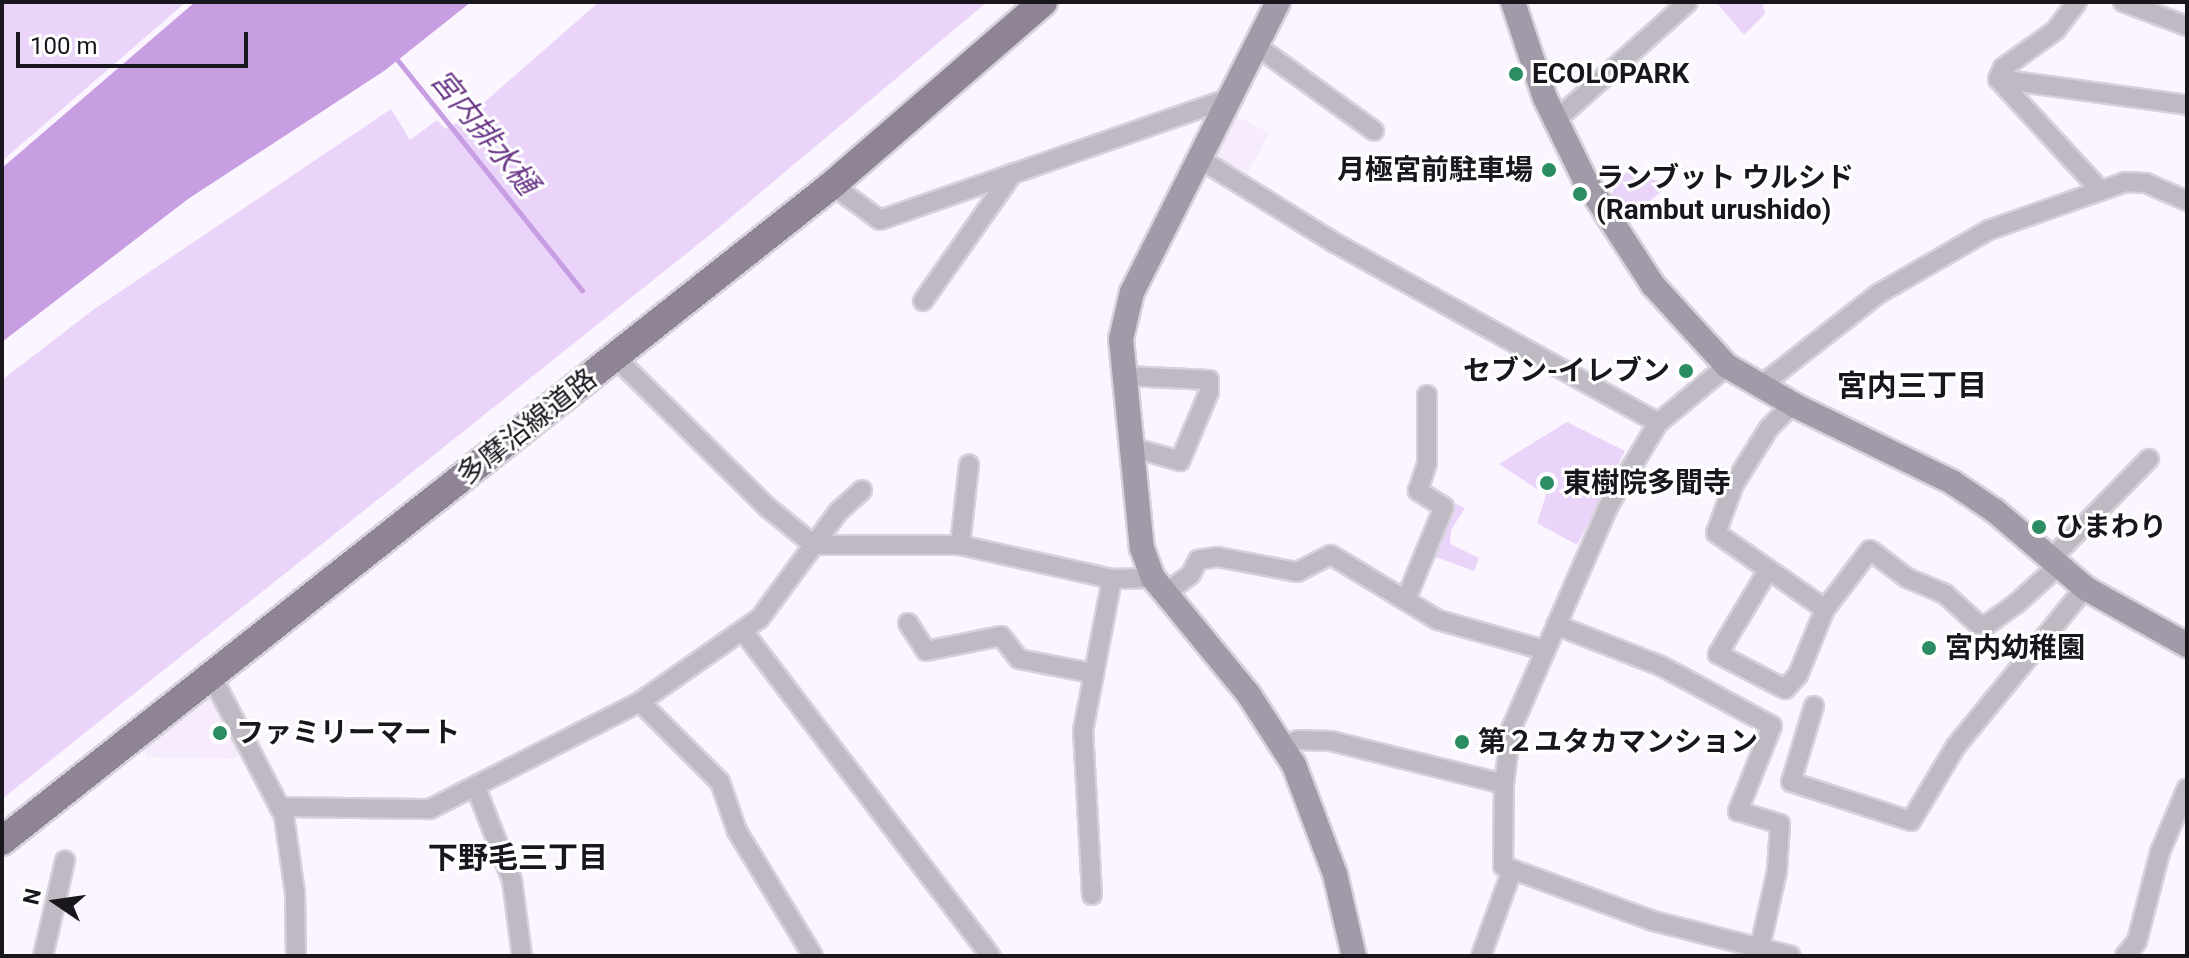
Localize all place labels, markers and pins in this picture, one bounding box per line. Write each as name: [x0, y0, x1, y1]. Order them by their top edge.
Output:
place label: ECOLOPARK: [1532, 57, 1689, 91]
marker: ECOLOPARK: [1507, 65, 1525, 83]
place label: 月極宮前駐車場: [1337, 153, 1533, 187]
marker: 月極宮前駐車場: [1540, 161, 1558, 179]
place label: ランブット ウルシド (Rambut urushido): [1596, 161, 1855, 227]
marker: ランブット ウルシド (Rambut urushido): [1571, 185, 1589, 203]
place label: セブン-イレブン: [1463, 354, 1670, 388]
marker: セブン-イレブン: [1677, 362, 1695, 380]
place label: 東樹院多聞寺: [1563, 466, 1731, 500]
marker: 東樹院多聞寺: [1538, 474, 1556, 492]
place label: ひまわり: [2055, 510, 2167, 544]
marker: ひまわり: [2030, 518, 2048, 536]
place label: 宮内幼稚園: [1945, 631, 2085, 665]
marker: 宮内幼稚園: [1920, 639, 1938, 657]
place label: ファミリーマート: [236, 716, 460, 750]
marker: ファミリーマート: [211, 724, 229, 742]
place label: 第２ユタカマンション: [1478, 725, 1758, 759]
marker: 第２ユタカマンション: [1453, 733, 1471, 751]

